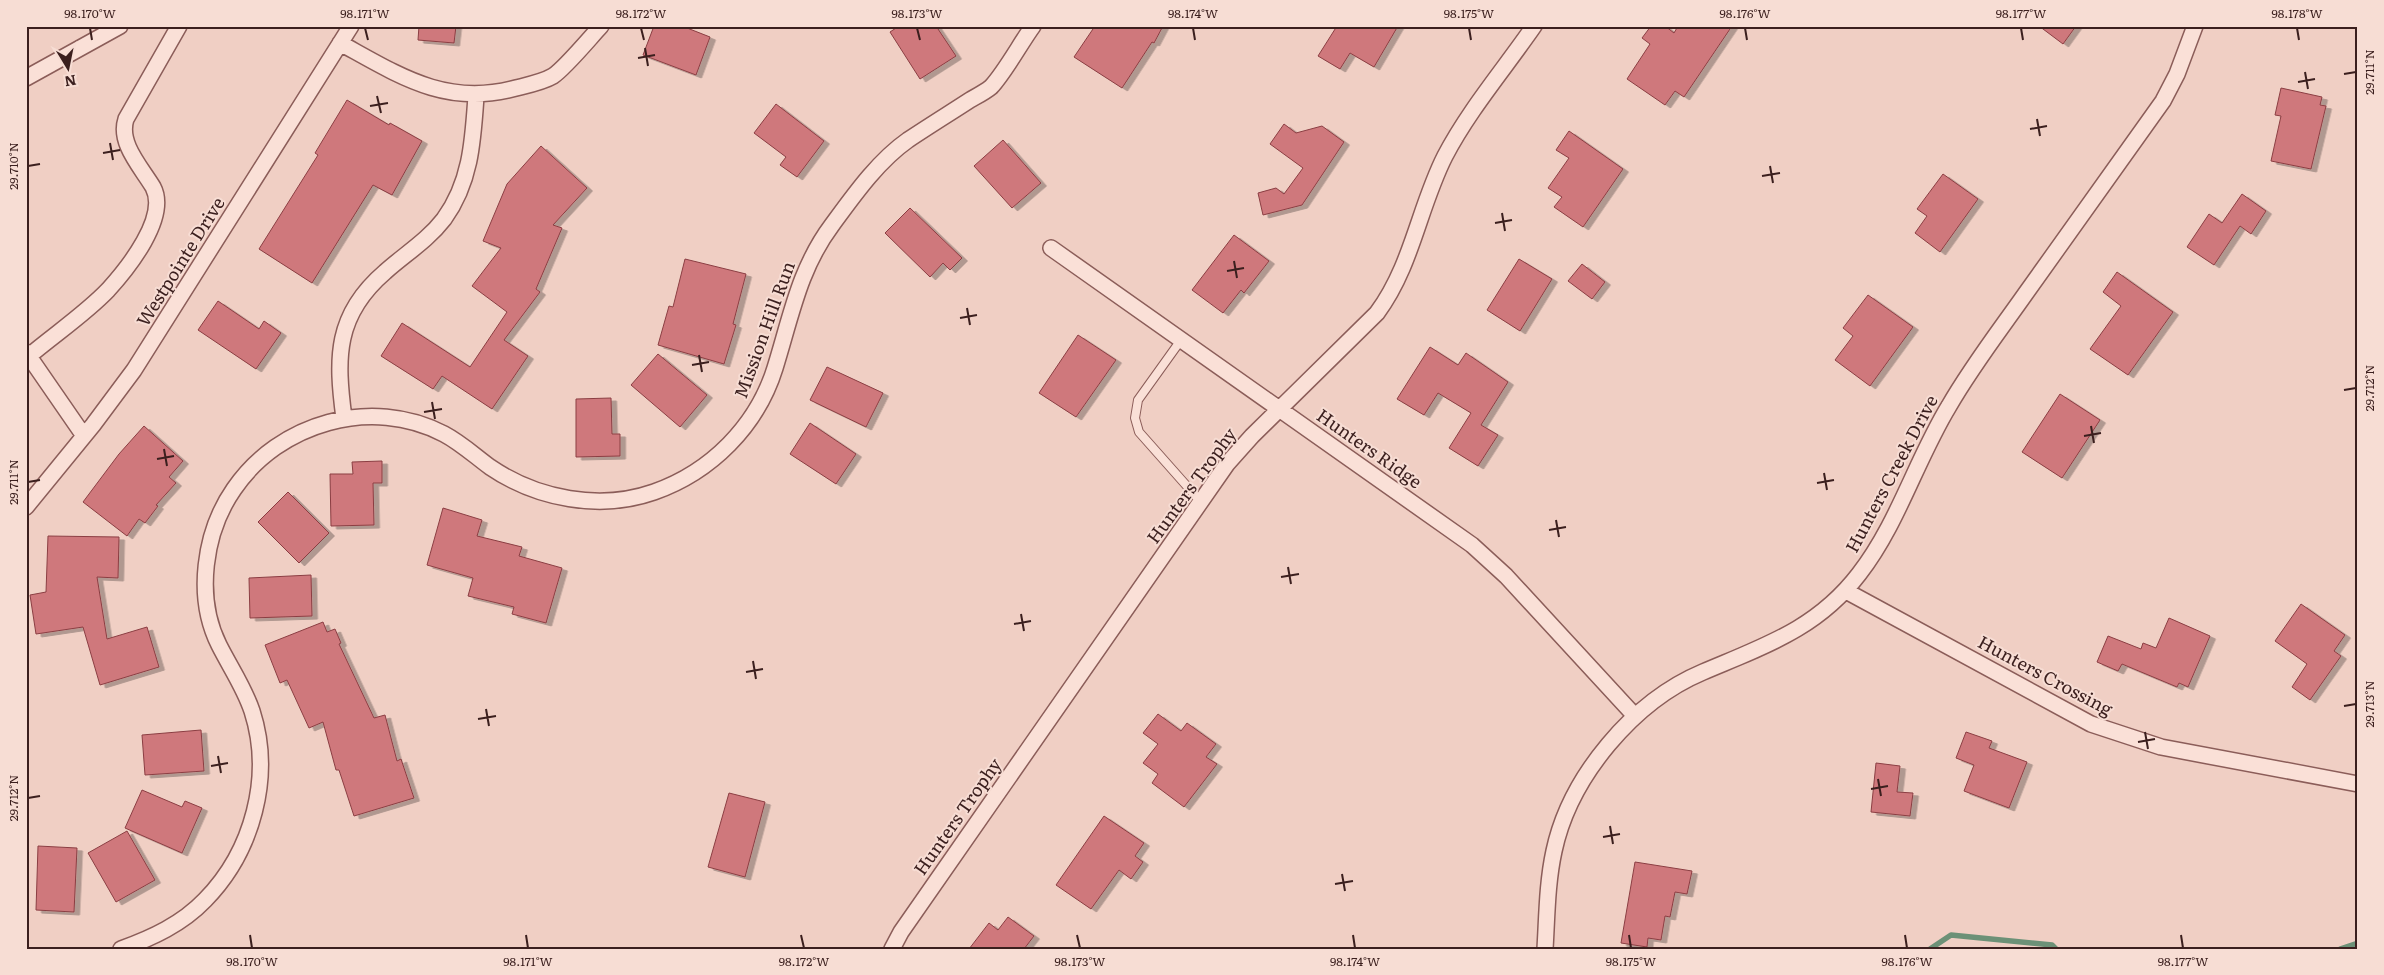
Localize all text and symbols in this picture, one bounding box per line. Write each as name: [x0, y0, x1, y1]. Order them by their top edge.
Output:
text: 98.170°W: [64, 4, 116, 22]
text: 98.171°W: [340, 4, 390, 22]
text: 98.172°W: [616, 4, 666, 22]
text: 98.173°W: [892, 4, 942, 22]
text: 98.174°W: [1168, 4, 1218, 22]
text: 98.175°W: [1444, 4, 1494, 22]
text: 98.176°W: [1720, 4, 1771, 22]
text: 98.177°W: [1996, 4, 2046, 22]
text: 98.178°W: [2271, 4, 2323, 22]
north arrow: [42, 42, 92, 92]
text: 29.711°N: [2360, 49, 2378, 95]
text: N: [63, 71, 78, 93]
text: 29.710°N: [4, 142, 22, 190]
street label: Westpointe Drive: [129, 191, 230, 331]
street label: Mission Hill Run: [726, 257, 801, 402]
text: 29.712°N: [2360, 365, 2378, 411]
street label: Hunters Creek Drive: [1838, 390, 1944, 557]
street label: Hunters Ridge: [1312, 401, 1428, 494]
street label: Hunters Trophy: [1139, 421, 1243, 549]
text: 29.711°N: [4, 459, 22, 505]
street label: Hunters Crossing: [1973, 628, 2119, 722]
text: 29.713°N: [2360, 680, 2378, 728]
street label: Hunters Trophy: [906, 751, 1008, 880]
text: 29.712°N: [4, 775, 22, 821]
text: 98.170°W: [226, 952, 278, 970]
text: 98.171°W: [503, 952, 553, 970]
text: 98.172°W: [779, 952, 829, 970]
text: 98.173°W: [1055, 952, 1105, 970]
text: 98.174°W: [1330, 952, 1380, 970]
text: 98.175°W: [1606, 952, 1656, 970]
text: 98.176°W: [1882, 952, 1933, 970]
text: 98.177°W: [2158, 952, 2208, 970]

